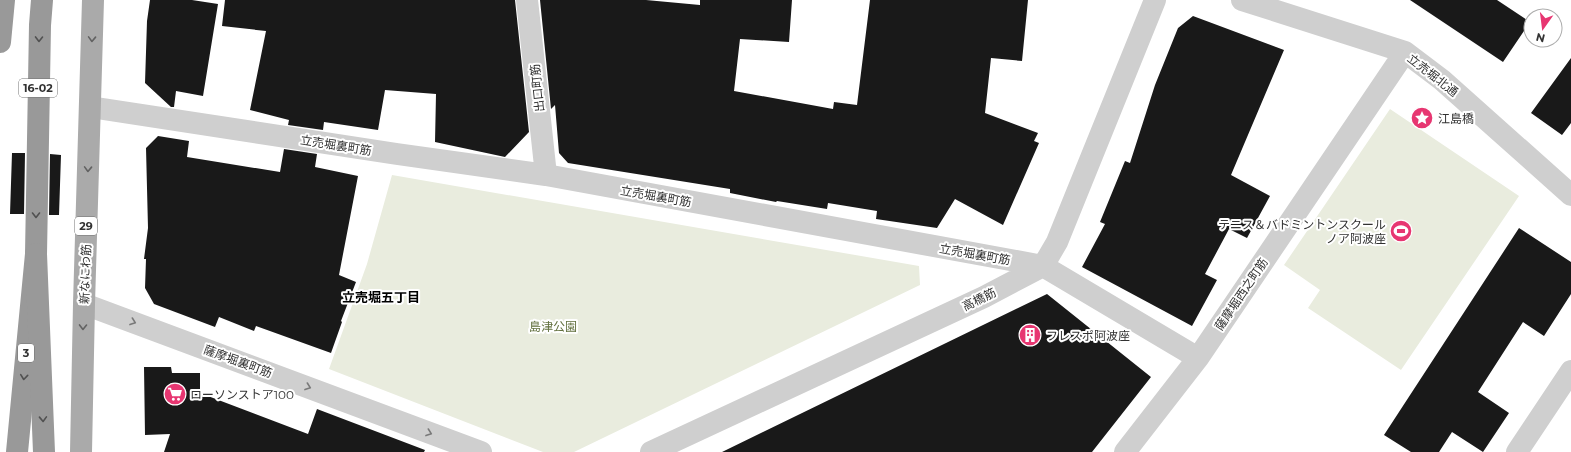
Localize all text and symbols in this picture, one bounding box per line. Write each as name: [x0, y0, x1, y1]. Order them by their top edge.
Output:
north arrow: [1523, 8, 1563, 48]
text: N: [1535, 30, 1547, 46]
one-way arrow: [35, 36, 43, 42]
one-way arrow: [88, 36, 96, 42]
street label: 立売堀北通: [1405, 51, 1461, 99]
street label: 出口町筋: [527, 63, 547, 113]
road number: 16-02: [19, 79, 57, 97]
place icon: 江島橋: [1409, 105, 1435, 131]
place label: 江島橋: [1438, 111, 1474, 126]
street label: 立売堀裏町筋: [299, 132, 373, 158]
one-way arrow: [84, 166, 92, 172]
street label: 立売堀裏町筋: [619, 182, 693, 210]
one-way arrow: [32, 212, 40, 218]
road number: 29: [75, 217, 97, 235]
place label: テニス＆バドミントンスクール ノア阿波座: [1218, 217, 1386, 246]
sports icon: テニス＆バドミントンスクール ノア阿波座: [1388, 218, 1414, 244]
street label: 立売堀裏町筋: [938, 240, 1012, 268]
street label: 新なにわ筋: [76, 244, 94, 304]
street label: 薩摩堀西之町筋: [1211, 255, 1271, 333]
street label: 高橋筋: [960, 284, 998, 314]
district label: 立売堀五丁目: [342, 289, 420, 305]
one-way arrow: [130, 318, 137, 326]
park label: 島津公園: [529, 319, 577, 334]
building icon: フレスポ阿波座: [1017, 322, 1043, 348]
one-way arrow: [79, 324, 87, 330]
place label: フレスポ阿波座: [1046, 328, 1130, 343]
street label: 薩摩堀裏町筋: [202, 342, 274, 380]
road number: 3: [18, 344, 34, 362]
one-way arrow: [20, 374, 29, 380]
supermarket icon: ローソンストア100: [162, 381, 188, 407]
one-way arrow: [304, 383, 311, 391]
place label: ローソンストア100: [190, 387, 294, 402]
one-way arrow: [39, 416, 47, 422]
one-way arrow: [426, 428, 433, 436]

